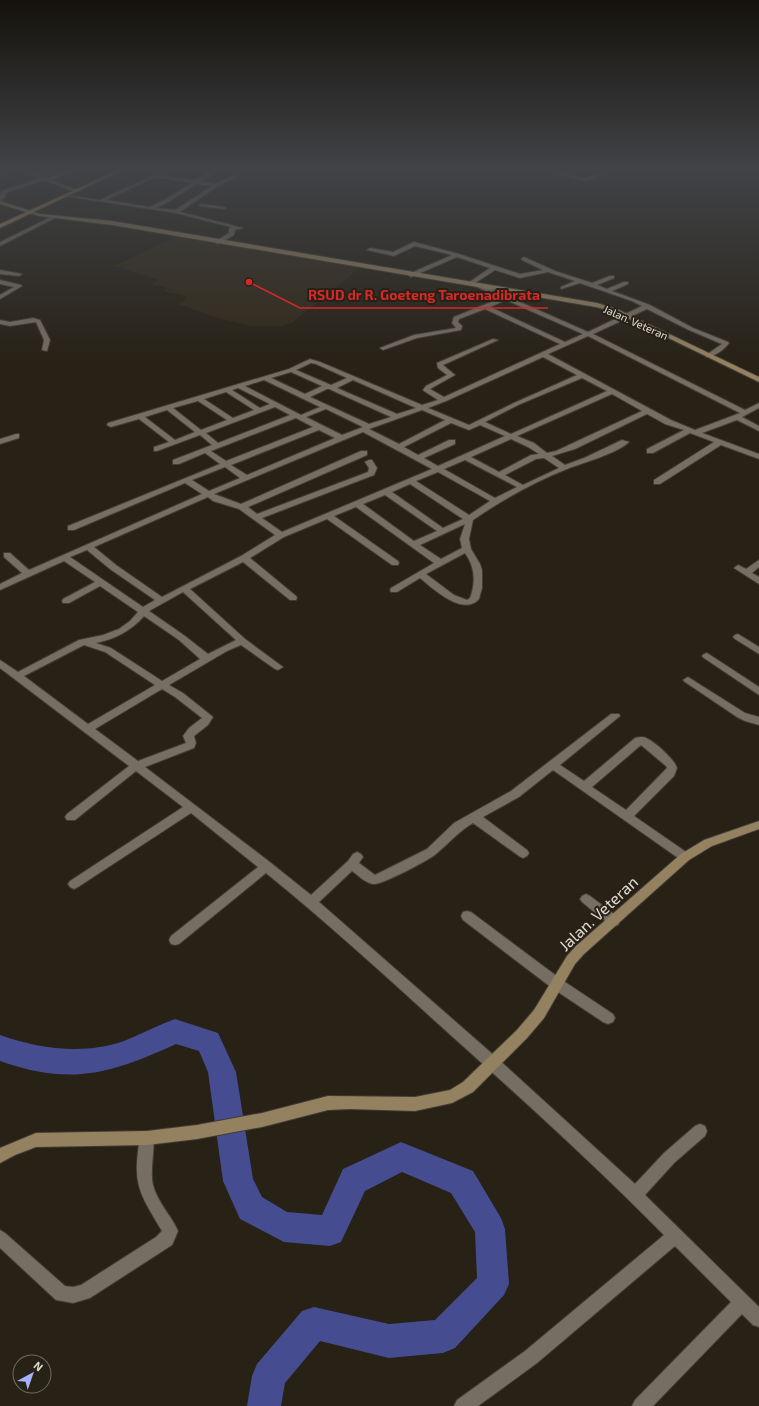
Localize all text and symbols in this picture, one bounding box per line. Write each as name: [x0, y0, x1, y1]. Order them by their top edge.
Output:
callout: RSUD dr R. Goeteng Taroenadibrata: [300, 282, 548, 308]
text: RSUD dr R. Goeteng Taroenadibrata: [308, 286, 540, 303]
street label: Jalan. Veteran: [602, 302, 670, 342]
street label: Jalan. Veteran: [555, 872, 641, 954]
north arrow: [12, 1354, 52, 1394]
text: N: [32, 1358, 46, 1374]

